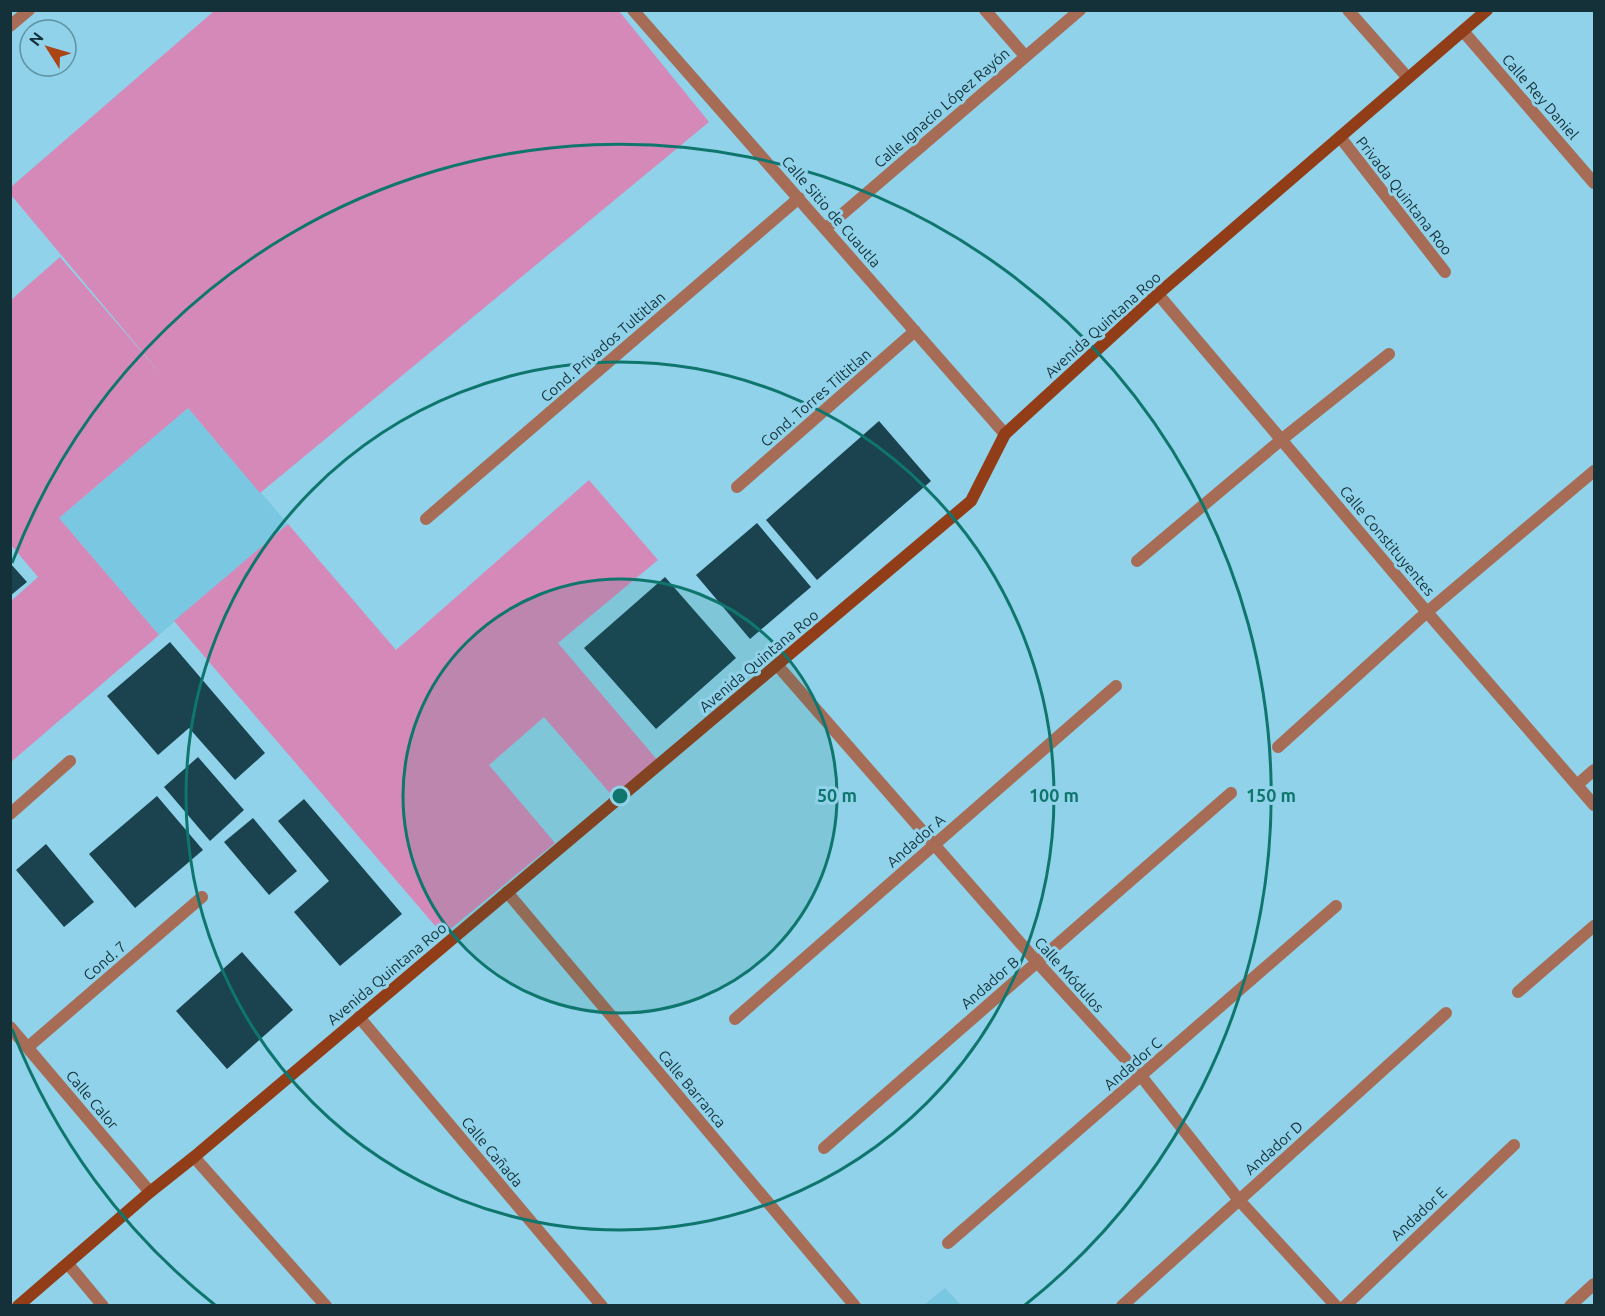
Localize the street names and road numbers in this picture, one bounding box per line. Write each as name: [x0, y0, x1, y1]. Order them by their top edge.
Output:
street label: Calle Ignacio López Rayón: [871, 44, 1013, 171]
street label: Calle Rey Daniel: [1499, 51, 1582, 143]
street label: Privada Quintana Roo: [1353, 133, 1456, 258]
street label: Calle Sitio de Cuautla: [778, 153, 884, 271]
street label: Avenida Quintana Roo: [1041, 268, 1164, 381]
street label: Cond. Privados Tultitlan: [537, 288, 668, 405]
street label: Cond. Torres Tiltitlan: [757, 345, 874, 450]
street label: Calle Constituyentes: [1336, 482, 1438, 599]
street label: Avenida Quintana Roo: [696, 606, 822, 715]
street label: Andador A: [883, 811, 948, 870]
street label: Avenida Quintana Roo: [324, 919, 450, 1028]
street label: Calle Módulos: [1031, 934, 1107, 1016]
street label: Cond. 7: [80, 938, 129, 984]
street label: Andador B: [957, 953, 1022, 1012]
street label: Andador C: [1100, 1034, 1165, 1093]
street label: Calle Barranca: [655, 1046, 730, 1131]
street label: Calle Calor: [63, 1067, 122, 1133]
street label: Calle Cañada: [458, 1113, 527, 1190]
street label: Andador D: [1241, 1117, 1306, 1178]
street label: Andador E: [1387, 1184, 1450, 1244]

